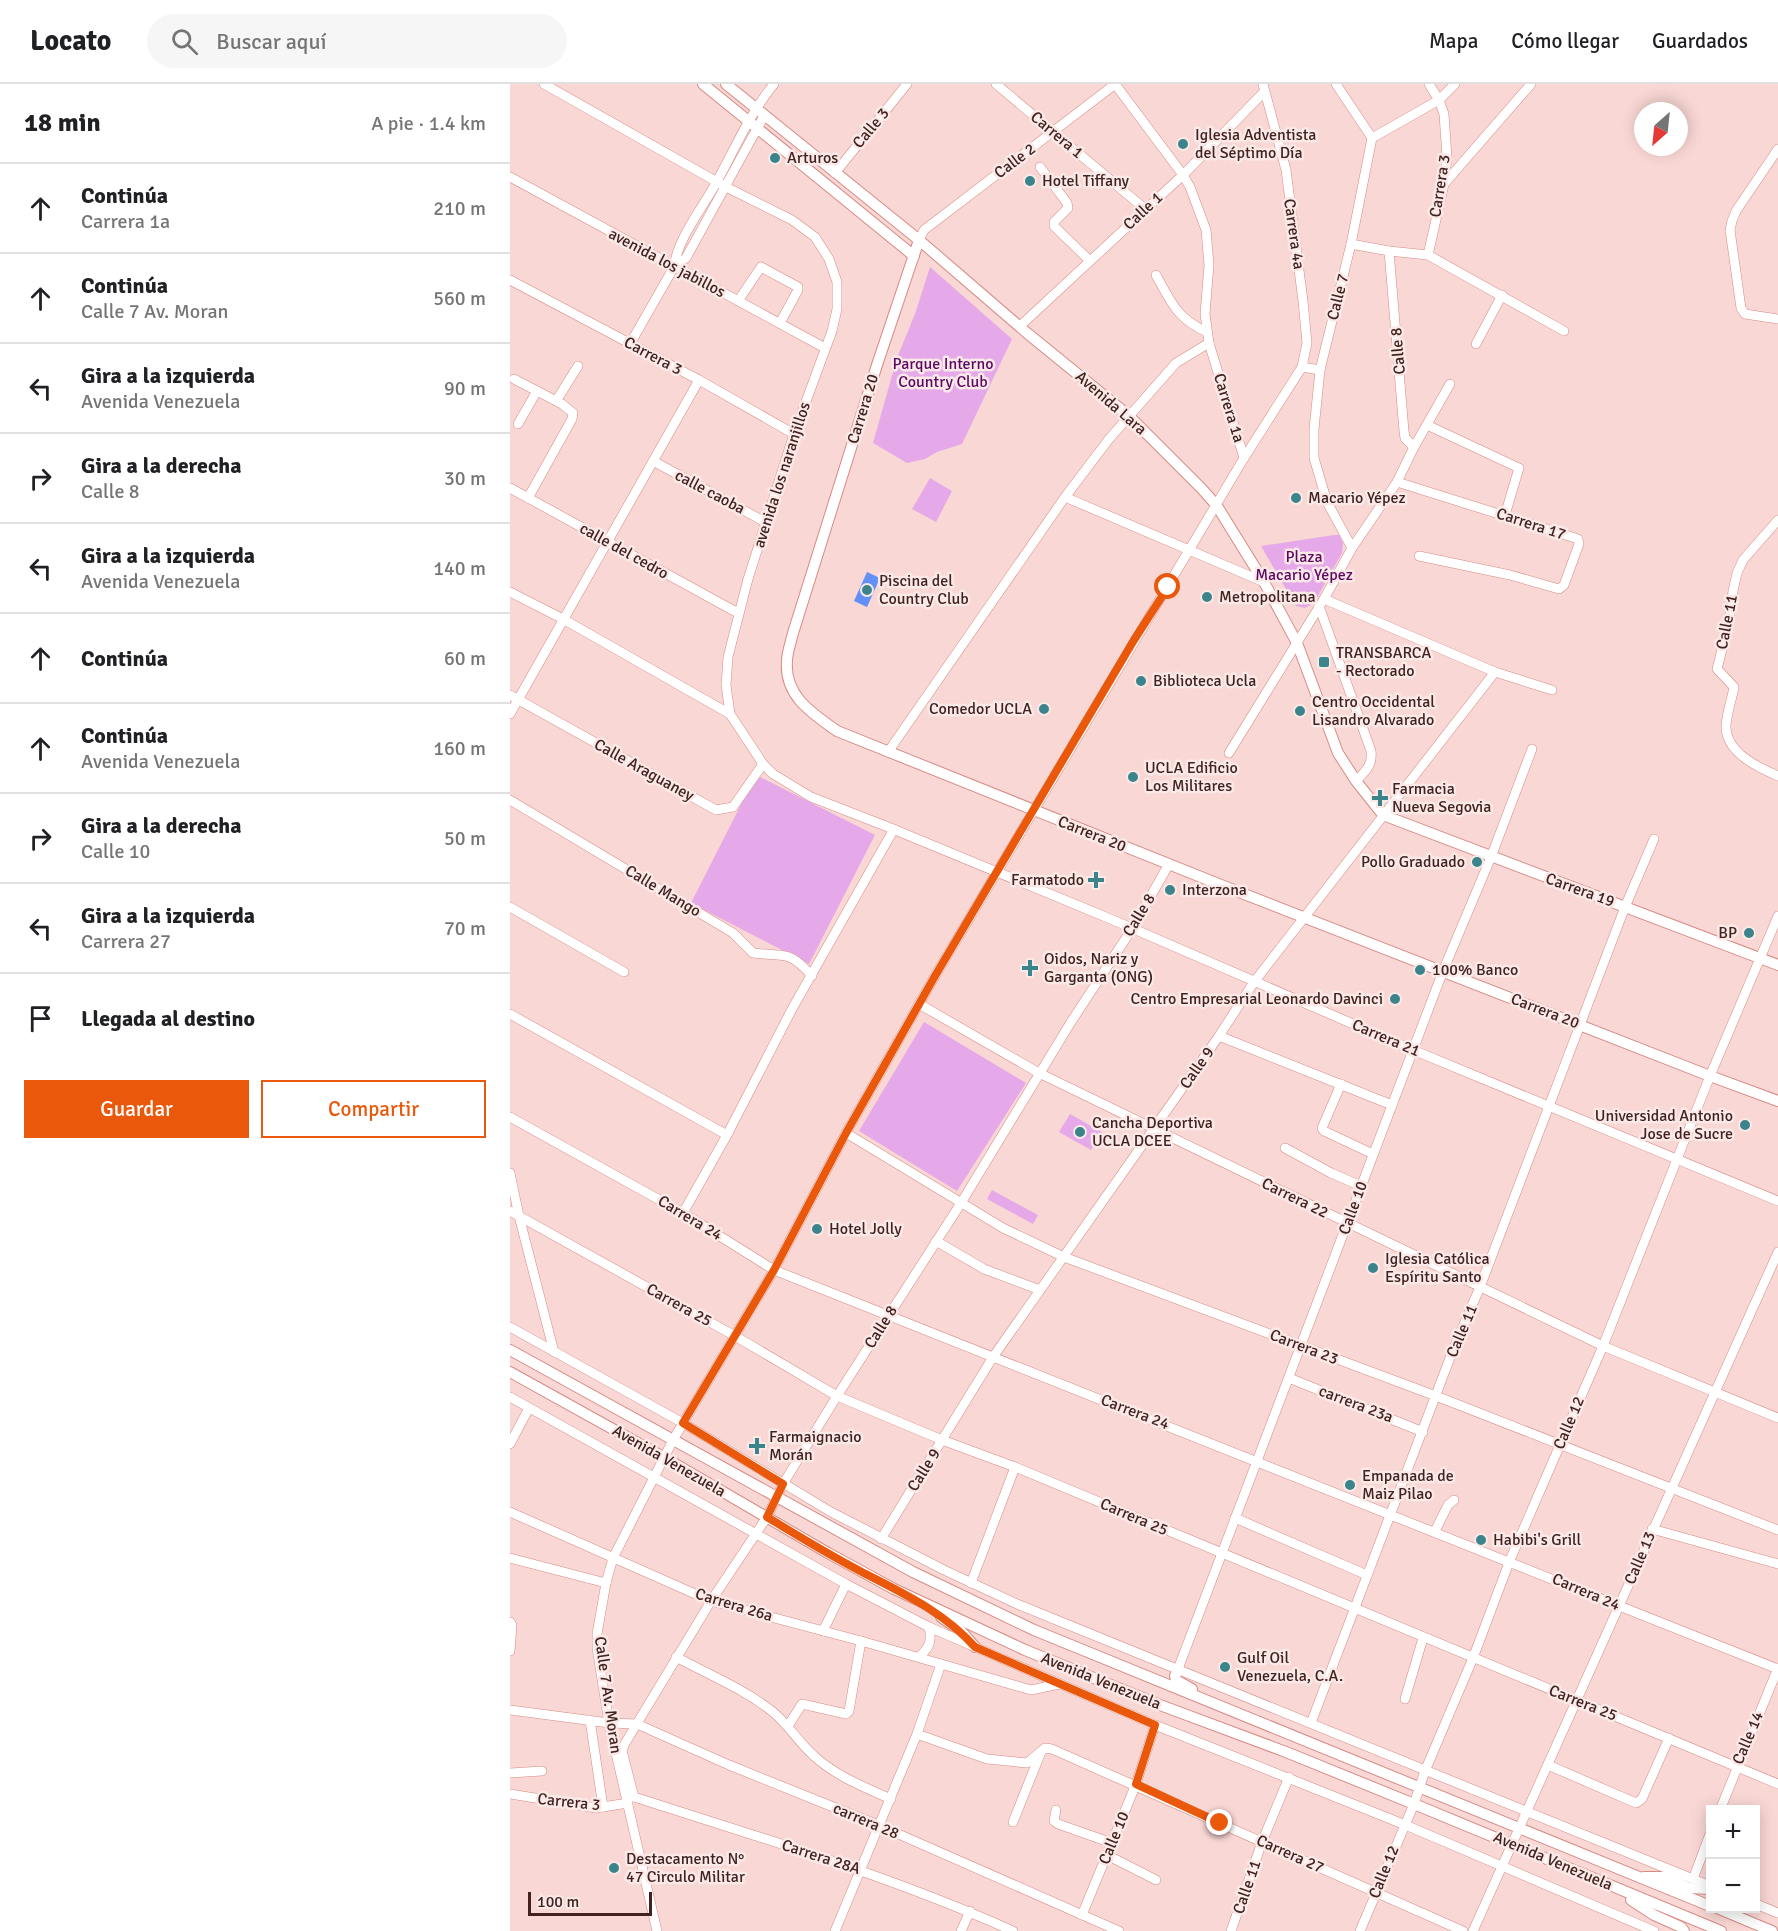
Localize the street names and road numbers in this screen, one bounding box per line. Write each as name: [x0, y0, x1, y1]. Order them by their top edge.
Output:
street label: Calle 3: [848, 104, 894, 152]
street label: Carrera 1: [1026, 107, 1088, 163]
street label: Calle 2: [990, 139, 1040, 183]
street label: Carrera 3: [1425, 153, 1455, 219]
street label: Calle 1: [1119, 188, 1167, 234]
street label: Carrera 4a: [1279, 197, 1309, 271]
street label: avenida los jabillos: [605, 224, 729, 302]
street label: Calle 7: [1323, 272, 1353, 322]
street label: Calle 8: [1386, 327, 1410, 375]
street label: Carrera 3: [620, 332, 686, 380]
street label: Avenida Lara: [1071, 367, 1151, 439]
street label: Carrera 1a: [1209, 371, 1249, 445]
street label: Carrera 20: [843, 372, 883, 446]
street label: avenida los naranjillos: [749, 400, 815, 550]
street label: calle caoba: [671, 465, 749, 519]
street label: Carrera 17: [1494, 503, 1568, 545]
street label: calle del cedro: [576, 518, 672, 584]
street label: Calle 11: [1712, 593, 1742, 651]
street label: Calle Araguaney: [591, 734, 698, 806]
street label: Carrera 20: [1055, 811, 1129, 857]
street label: Calle Mango: [622, 861, 704, 921]
street label: Carrera 19: [1543, 868, 1617, 912]
street label: Calle 8: [1118, 890, 1160, 940]
street label: Carrera 20: [1508, 989, 1582, 1033]
street label: Carrera 21: [1349, 1015, 1423, 1061]
street label: Calle 9: [1175, 1043, 1219, 1093]
street label: Carrera 22: [1258, 1173, 1332, 1223]
street label: Calle 10: [1334, 1178, 1372, 1238]
street label: Carrera 24: [654, 1191, 726, 1245]
street label: Carrera 25: [643, 1279, 715, 1331]
street label: Calle 8: [860, 1302, 902, 1352]
street label: Calle 11: [1442, 1302, 1482, 1360]
street label: Carrera 23: [1267, 1325, 1341, 1369]
street label: carrera 23a: [1316, 1381, 1396, 1427]
street label: Carrera 24: [1098, 1390, 1172, 1434]
street label: Calle 12: [1549, 1394, 1589, 1452]
street label: Avenida Venezuela: [609, 1420, 729, 1502]
street label: Calle 9: [903, 1445, 945, 1495]
street label: Carrera 25: [1097, 1494, 1171, 1540]
street label: Calle 13: [1620, 1529, 1660, 1587]
street label: Carrera 24: [1549, 1569, 1623, 1615]
street label: Carrera 26a: [693, 1584, 775, 1626]
street label: Calle 7 Av. Moran: [590, 1635, 626, 1755]
street label: Avenida Venezuela: [1038, 1648, 1164, 1714]
street label: Carrera 25: [1546, 1680, 1620, 1726]
street label: Calle 14: [1728, 1708, 1768, 1767]
street label: Carrera 3: [537, 1789, 601, 1815]
street label: carrera 28: [830, 1798, 902, 1844]
street label: Calle 10: [1094, 1809, 1134, 1867]
street label: Avenida Venezuela: [1490, 1827, 1616, 1895]
street label: Carrera 27: [1253, 1830, 1327, 1878]
street label: Carrera 28A: [779, 1835, 863, 1879]
street label: Calle 12: [1364, 1843, 1404, 1901]
street label: Calle 11: [1229, 1857, 1265, 1917]

